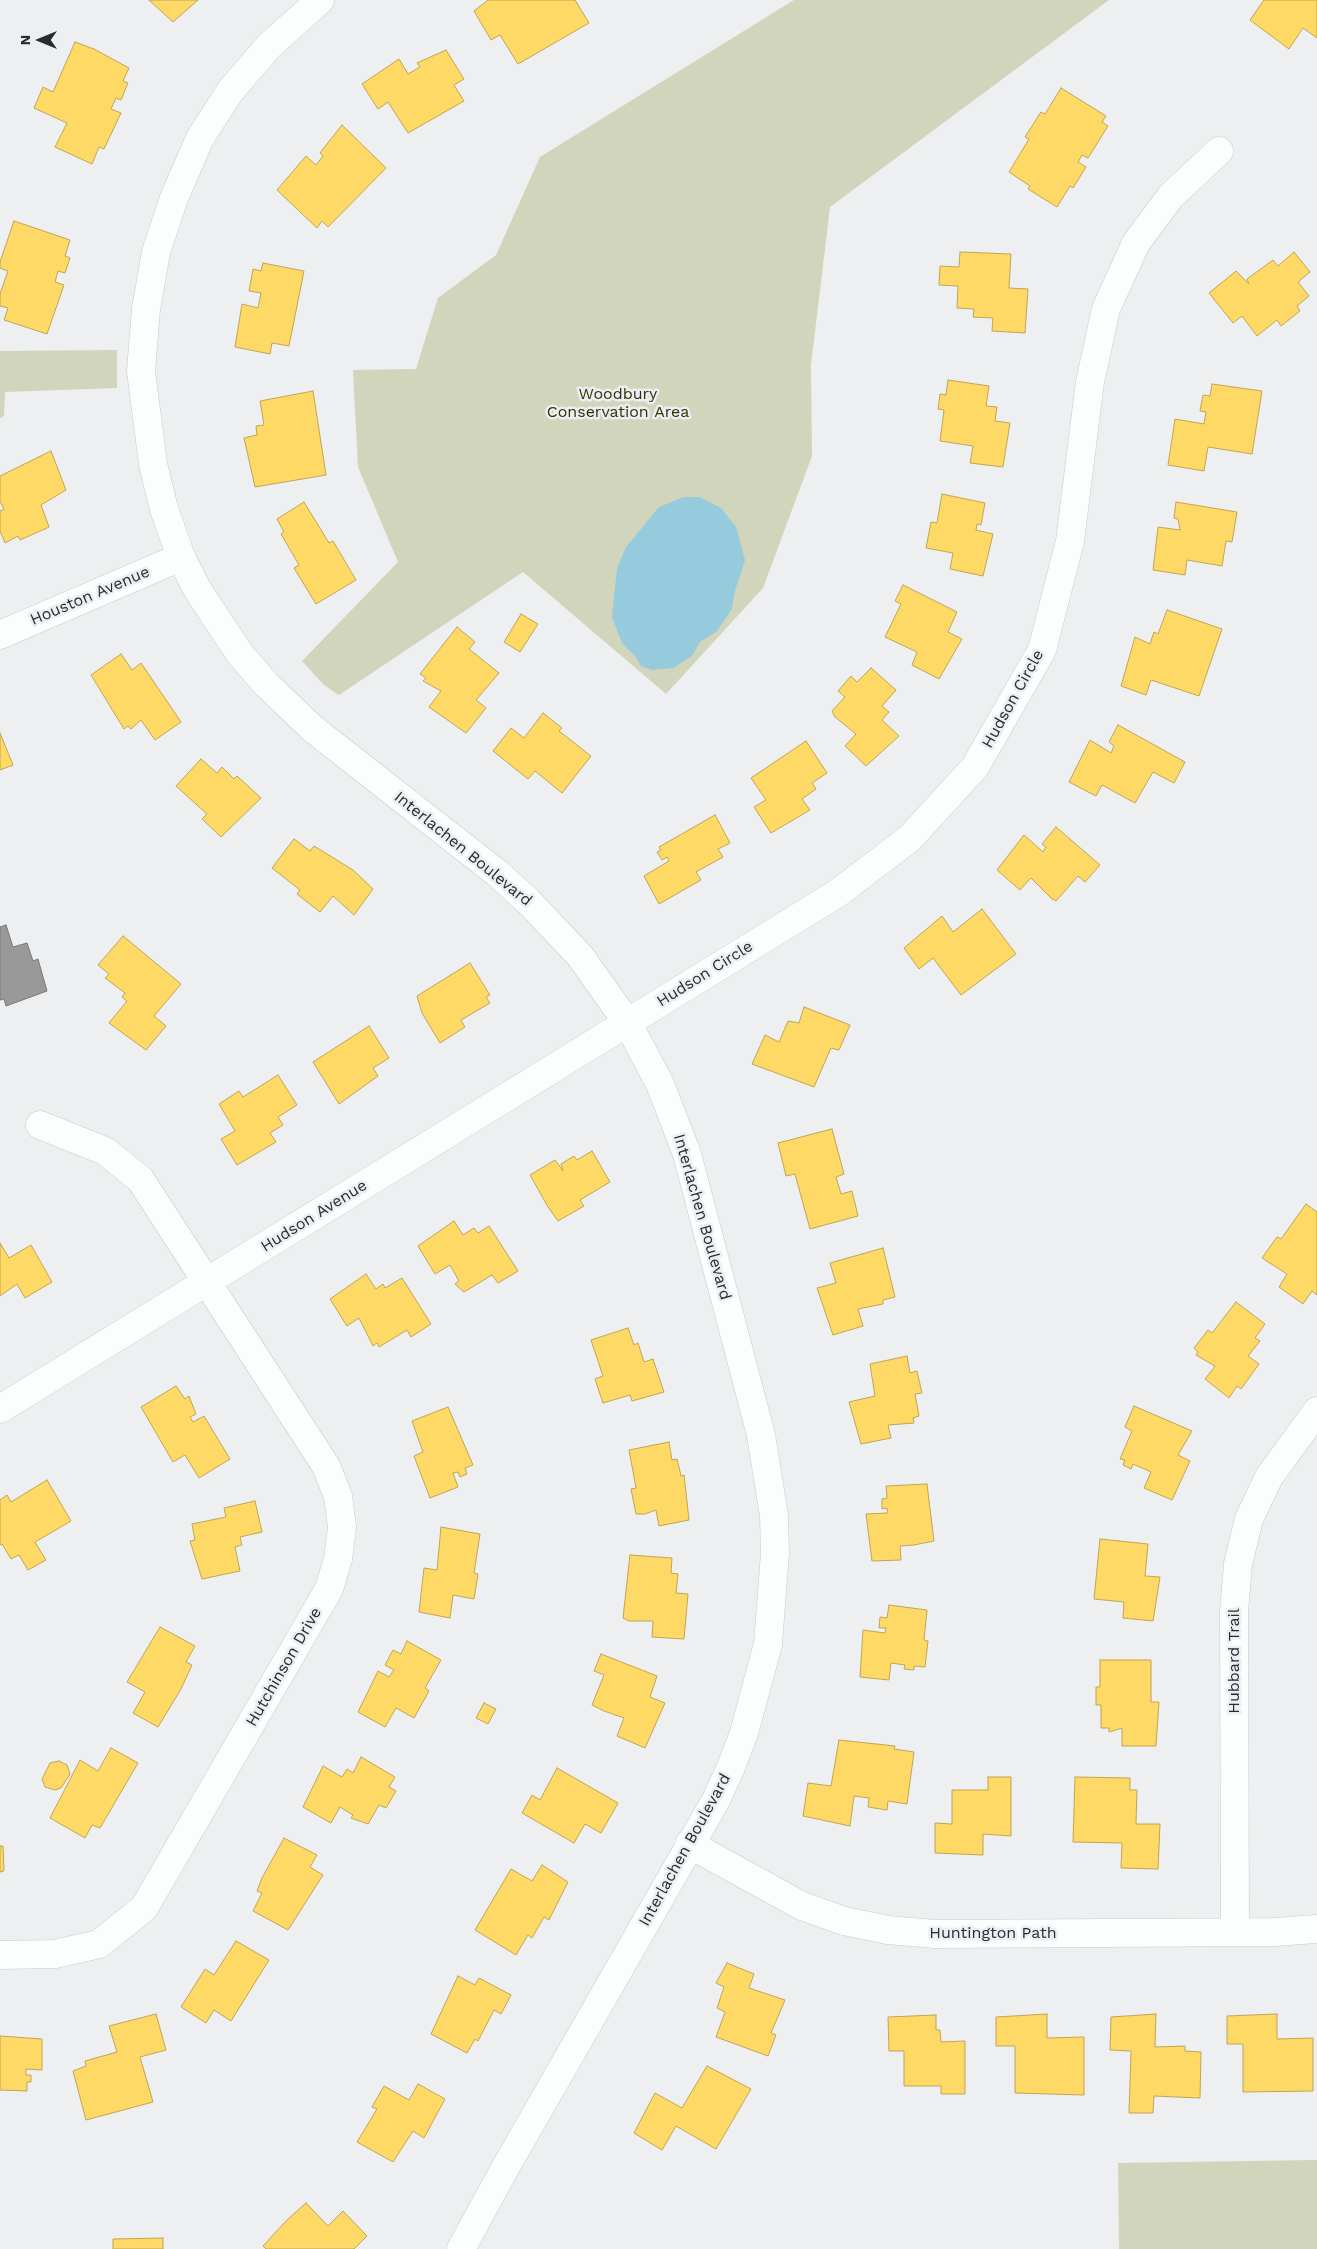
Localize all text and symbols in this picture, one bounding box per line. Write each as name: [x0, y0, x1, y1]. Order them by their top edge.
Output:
north arrow: [15, 15, 65, 65]
text: N: [17, 35, 33, 45]
park label: Woodbury Conservation Area: [547, 384, 689, 422]
street label: Houston Avenue: [27, 562, 153, 630]
street label: Hudson Circle: [978, 646, 1048, 752]
street label: Interlachen Boulevard: [390, 788, 536, 910]
street label: Hudson Circle: [653, 937, 757, 1011]
street label: Interlachen Boulevard: [669, 1132, 735, 1302]
street label: Hudson Avenue: [257, 1176, 371, 1256]
street label: Hutchinson Drive: [242, 1604, 326, 1730]
street label: Hubbard Trail: [1224, 1608, 1244, 1714]
street label: Interlachen Boulevard: [635, 1770, 735, 1930]
street label: Huntington Path: [929, 1923, 1057, 1943]

